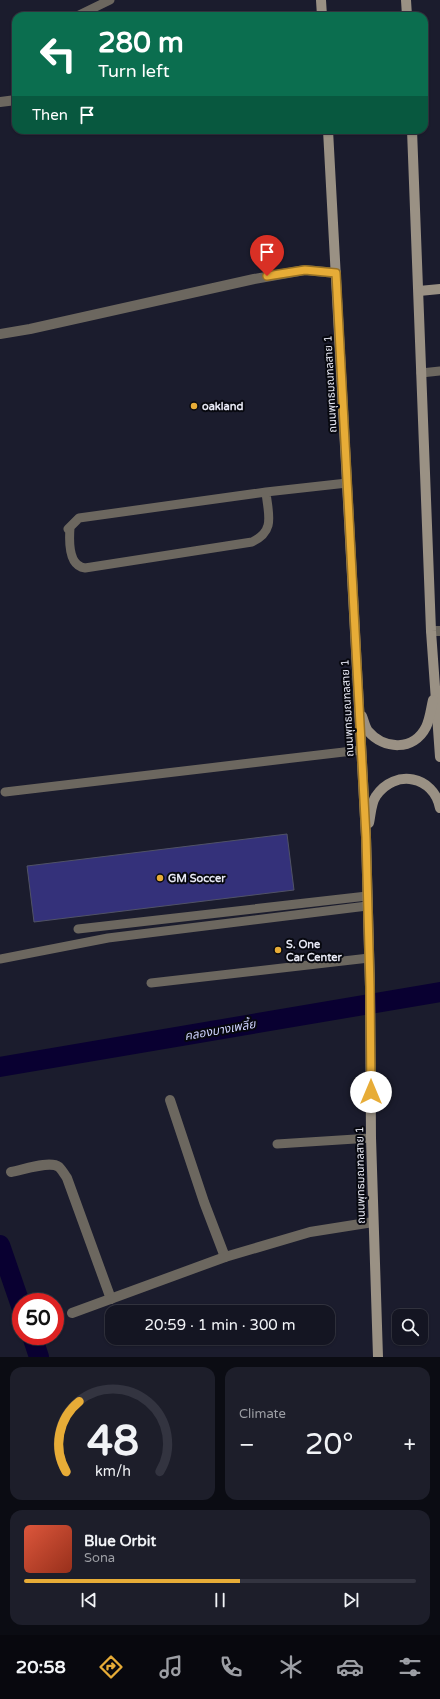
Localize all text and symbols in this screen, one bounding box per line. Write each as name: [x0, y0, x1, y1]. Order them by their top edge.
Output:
text: 280 m: [98, 26, 184, 60]
icon: left: [32, 28, 84, 80]
text: Turn left: [98, 60, 170, 82]
icon: arrive: [76, 104, 98, 126]
text: Then: [32, 106, 68, 124]
pin: [250, 235, 284, 276]
icon: arrive: [256, 241, 278, 263]
street label: ถนนพุทธมณฑลสาย 1: [321, 335, 340, 433]
place label: oakland: [202, 400, 243, 413]
marker: oakland: [189, 401, 199, 411]
street label: ถนนพุทธมณฑลสาย 1: [338, 659, 357, 757]
place label: GM Soccer: [168, 872, 226, 885]
marker: GM Soccer: [155, 873, 165, 883]
place label: S. One Car Center: [286, 938, 343, 964]
marker: S. One Car Center: [273, 945, 283, 955]
water label: คลองบางเพลี้ย: [183, 1015, 257, 1043]
position arrow: [350, 1071, 392, 1113]
street label: ถนนพุทธมณฑลสาย 1: [353, 1126, 368, 1224]
speed limit sign: 50: [12, 1293, 64, 1345]
map controls: [392, 1309, 428, 1345]
button: search: [392, 1309, 428, 1345]
text: 20:59 · 1 min · 300 m: [145, 1316, 295, 1334]
text: Climate: [239, 1406, 286, 1422]
text: 48: [86, 1416, 139, 1466]
text: 20°: [305, 1426, 354, 1463]
text: −: [239, 1432, 255, 1458]
text: +: [404, 1432, 416, 1458]
text: km/h: [95, 1462, 130, 1479]
text: Blue Orbit: [84, 1532, 156, 1550]
text: Sona: [84, 1550, 115, 1566]
icon: previous: [78, 1589, 100, 1611]
icon: pause: [209, 1589, 231, 1611]
icon: next: [340, 1589, 362, 1611]
icon: directions: [97, 1653, 125, 1681]
icon: music: [157, 1653, 185, 1681]
icon: phone: [217, 1653, 245, 1681]
icon: climate: [277, 1653, 305, 1681]
icon: car: [336, 1653, 364, 1681]
icon: filters: [396, 1653, 424, 1681]
text: 20:58: [16, 1656, 66, 1678]

